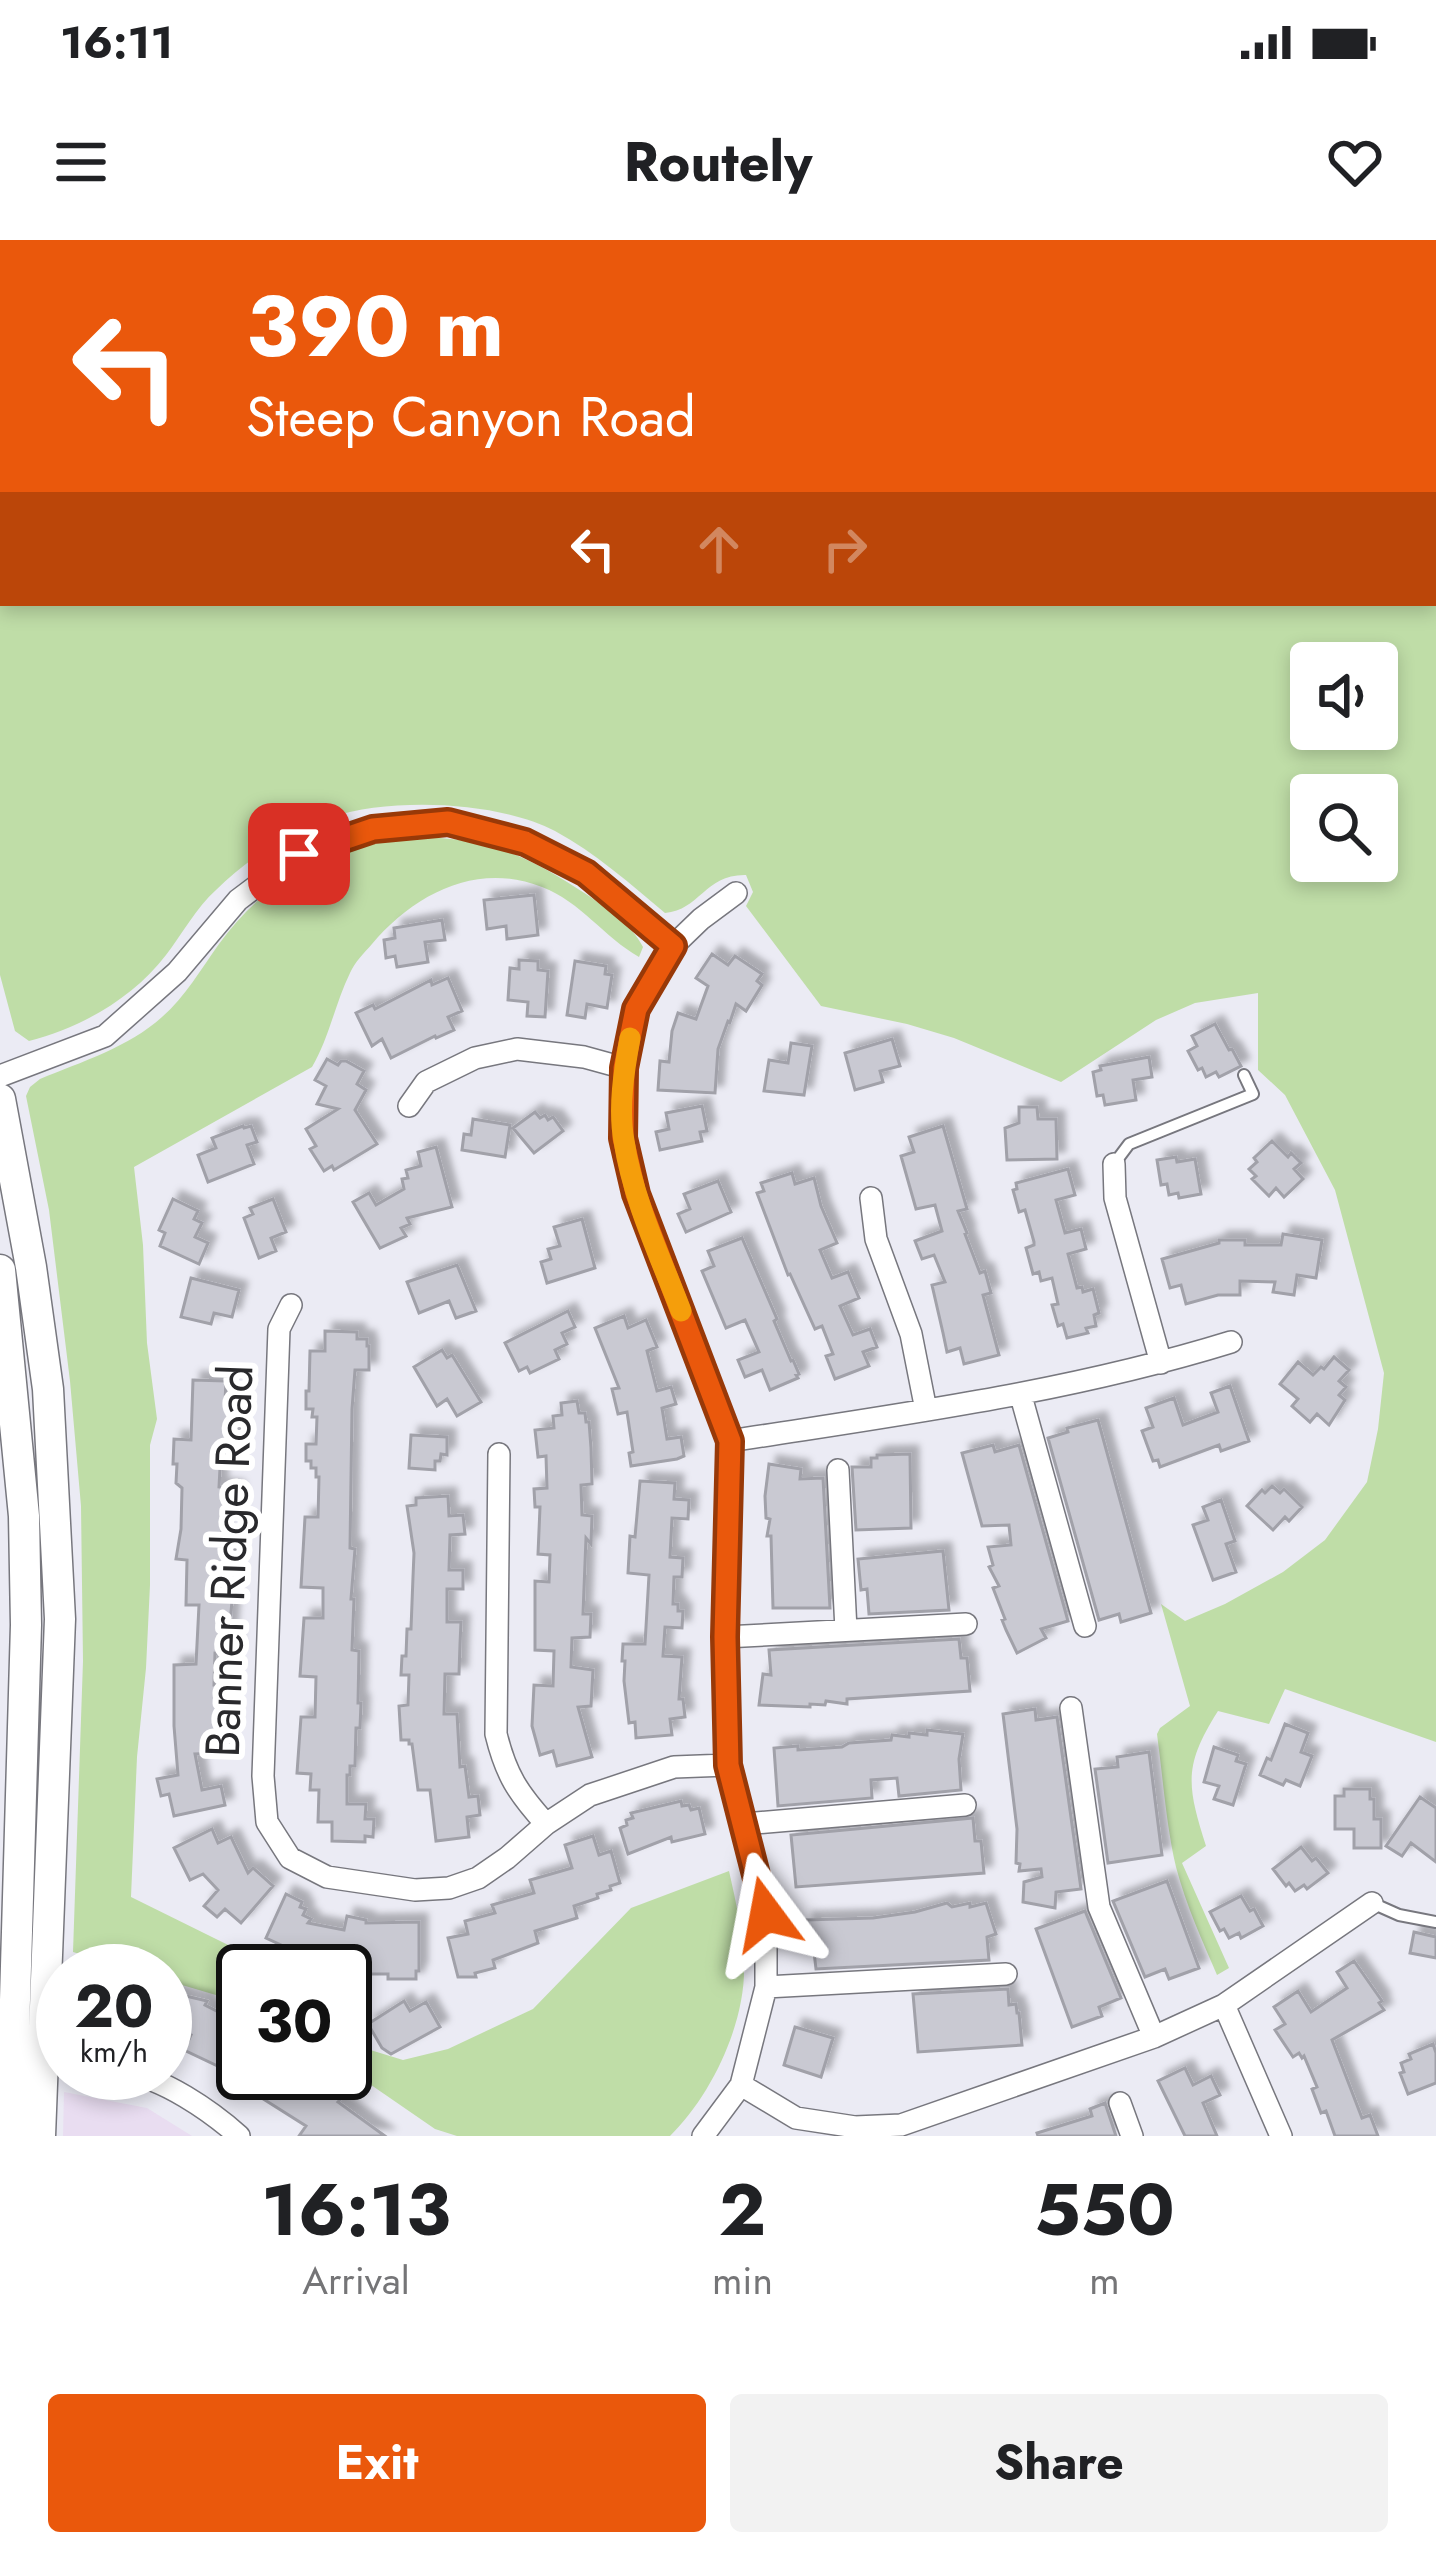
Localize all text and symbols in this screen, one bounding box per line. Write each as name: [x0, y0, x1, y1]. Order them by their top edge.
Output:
text: 16:11: [60, 10, 173, 75]
text: Routely: [624, 123, 812, 201]
icon: menu: [48, 129, 114, 195]
icon: heart: [1322, 129, 1388, 195]
text: 390 m: [246, 266, 504, 388]
icon: left: [48, 288, 204, 444]
text: Steep Canyon Road: [246, 378, 696, 456]
icon: left: [560, 516, 626, 582]
icon: ahead: [686, 516, 752, 582]
icon: right: [812, 516, 878, 582]
map controls: [1290, 642, 1398, 882]
button: sound: [1290, 642, 1398, 750]
button: search: [1290, 774, 1398, 882]
pin: [248, 803, 350, 905]
icon: arrive: [266, 821, 332, 887]
street label: Banner Ridge Road: [188, 1364, 270, 1758]
position arrow: [703, 1851, 829, 1977]
speed limit sign: 30: [216, 1944, 372, 2100]
text: 20: [74, 1963, 154, 2050]
text: km/h: [80, 2030, 148, 2073]
text: 16:13: [261, 2158, 451, 2262]
text: 2: [719, 2158, 766, 2262]
text: 550: [1034, 2158, 1175, 2262]
text: Arrival: [302, 2252, 410, 2309]
text: min: [712, 2252, 773, 2309]
text: m: [1089, 2252, 1120, 2309]
button: Exit: [48, 2394, 706, 2532]
button: Share: [730, 2394, 1388, 2532]

